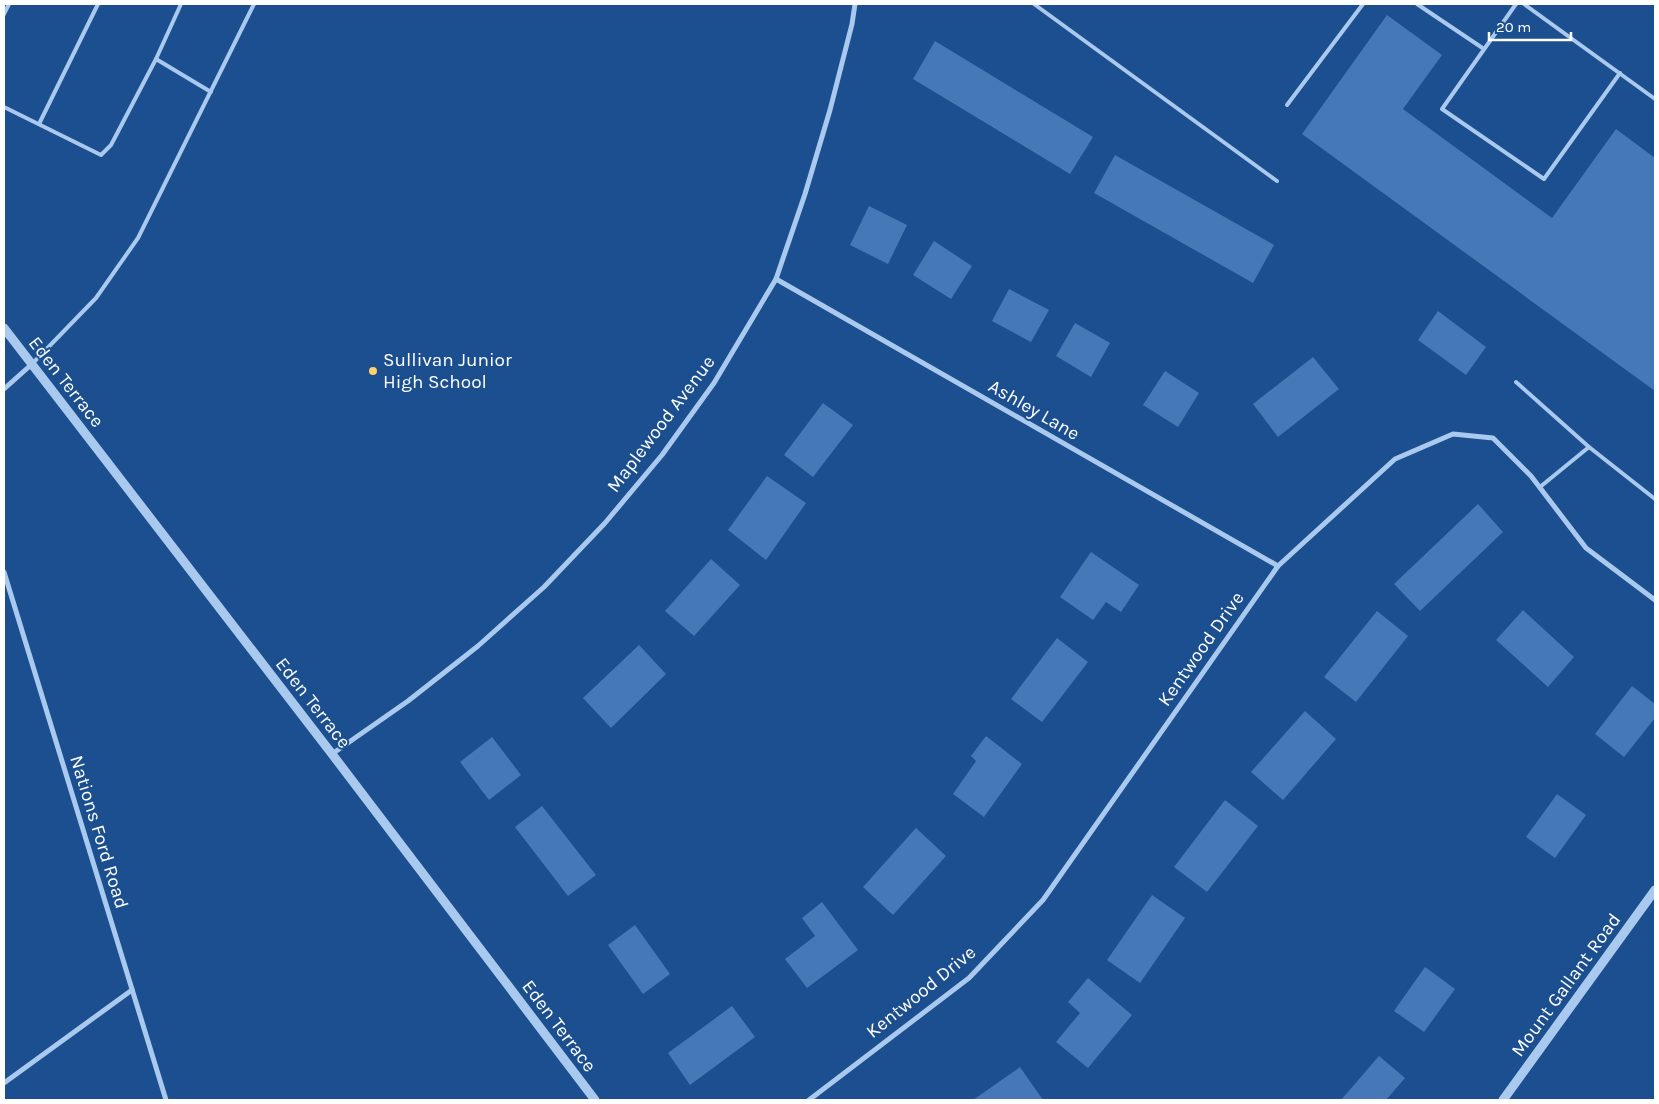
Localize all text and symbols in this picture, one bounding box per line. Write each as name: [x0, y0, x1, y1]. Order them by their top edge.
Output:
scale bar: [1489, 10, 1572, 42]
text: 20 m: [1496, 18, 1531, 36]
street label: Eden Terrace: [24, 332, 108, 432]
place label: Sullivan Junior High School: [383, 349, 512, 393]
street label: Maplewood Avenue: [602, 351, 720, 497]
marker: Sullivan Junior High School: [367, 365, 379, 377]
street label: Ashley Lane: [985, 375, 1083, 445]
street label: Kentwood Drive: [1153, 588, 1249, 710]
street label: Eden Terrace: [271, 653, 355, 753]
street label: Nations Ford Road: [65, 753, 133, 911]
street label: Mount Gallant Road: [1507, 909, 1625, 1061]
street label: Kentwood Drive: [862, 941, 980, 1043]
street label: Eden Terrace: [517, 976, 601, 1076]

